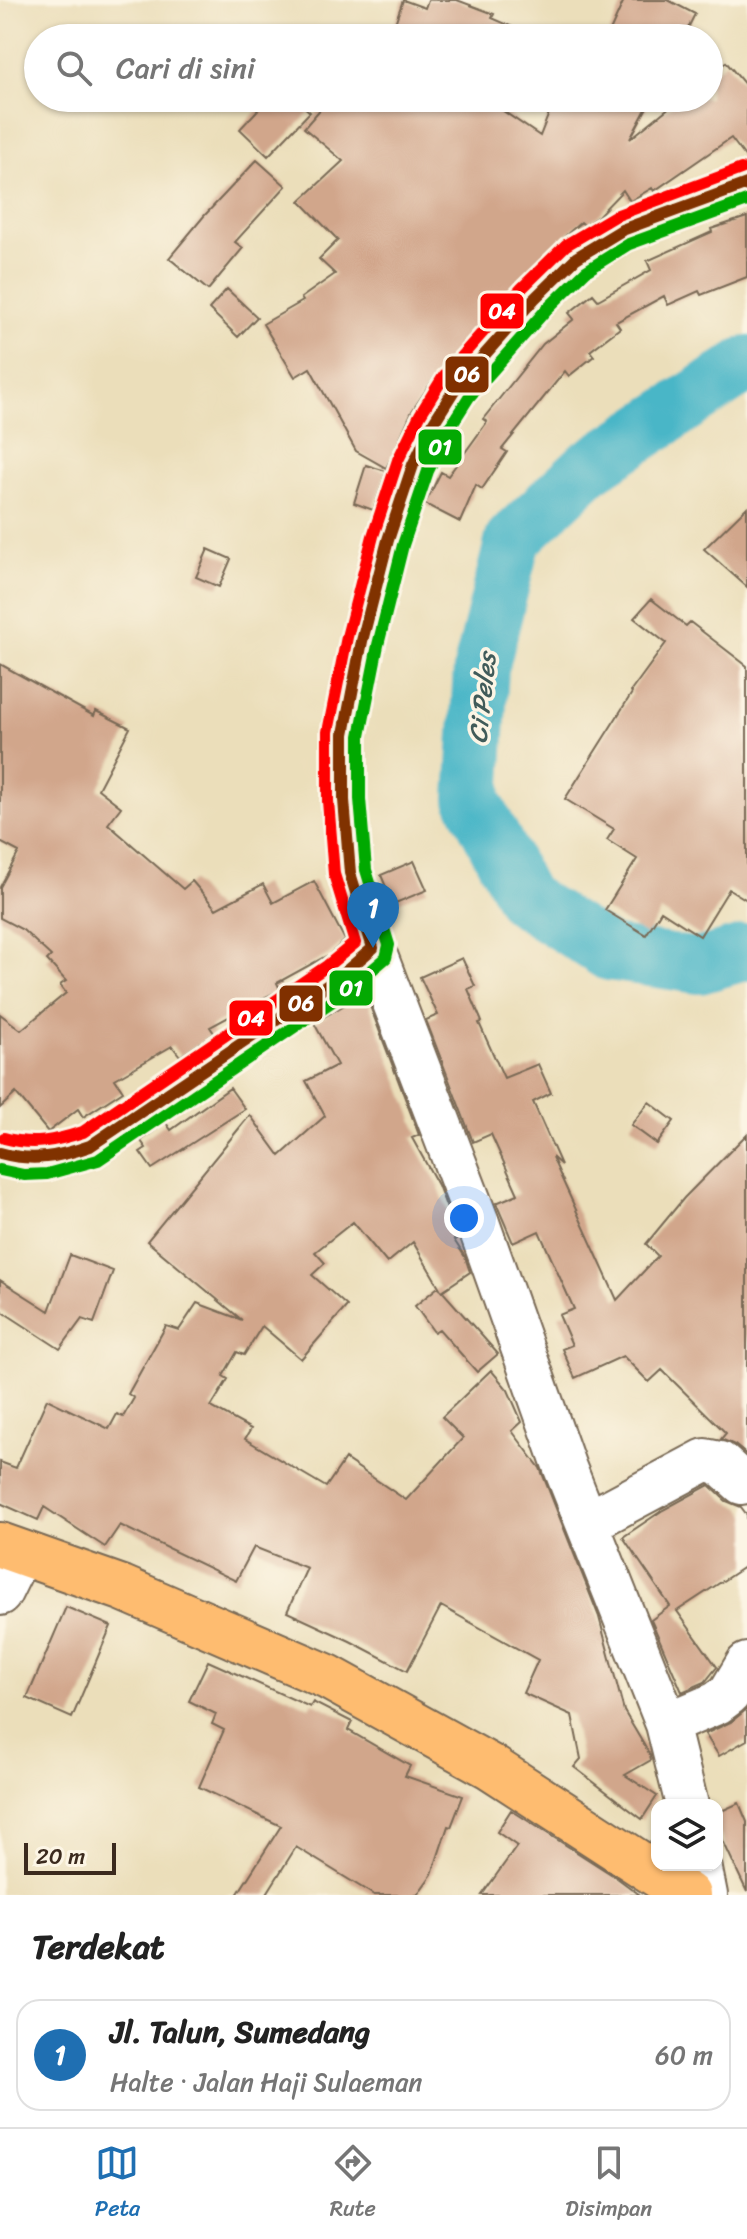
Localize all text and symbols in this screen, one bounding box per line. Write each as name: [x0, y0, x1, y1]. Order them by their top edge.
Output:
search box: [24, 24, 723, 112]
text: Cari di sini: [116, 41, 255, 95]
icon: search: [52, 46, 96, 90]
line badge: 04: [479, 292, 525, 330]
text: 04: [488, 292, 516, 331]
line badge: 06: [444, 355, 490, 394]
text: 06: [454, 355, 480, 394]
line badge: 01: [417, 428, 463, 466]
text: 01: [428, 428, 452, 467]
water label: Ci Peles: [454, 647, 510, 746]
pin: 1: [347, 882, 399, 948]
line badge: 01: [328, 969, 374, 1007]
text: 01: [339, 969, 363, 1008]
line badge: 06: [278, 984, 324, 1023]
text: 06: [288, 984, 314, 1023]
line badge: 04: [228, 999, 274, 1037]
text: 04: [237, 999, 265, 1038]
your location: [444, 1198, 484, 1238]
map controls: [651, 1799, 723, 1871]
button: layers: [651, 1799, 723, 1871]
text: 20 m: [36, 1837, 85, 1876]
scale bar: [24, 1839, 116, 1875]
text: Terdekat: [32, 1917, 165, 1977]
text: Jl. Talun, Sumedang: [110, 2005, 370, 2059]
text: 1: [54, 2032, 66, 2078]
text: 60 m: [655, 2032, 713, 2078]
text: Halte · Jalan Haji Sulaeman: [110, 2059, 422, 2105]
tab: Peta: [95, 2141, 140, 2228]
tab: Rute: [330, 2141, 376, 2228]
tab: Disimpan: [565, 2141, 652, 2228]

